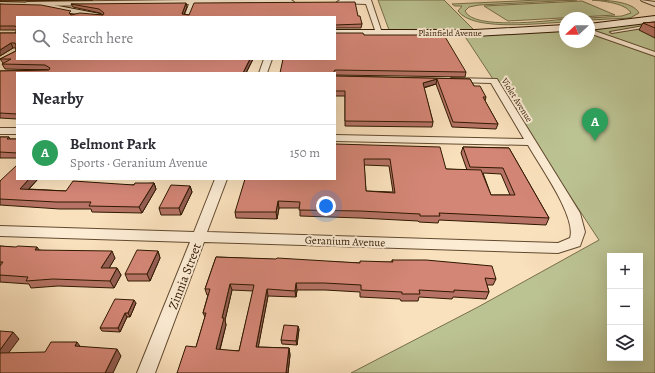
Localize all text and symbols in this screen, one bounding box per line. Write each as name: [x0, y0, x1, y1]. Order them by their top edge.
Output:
north arrow: [559, 12, 595, 48]
search box: [16, 16, 336, 60]
icon: search: [30, 27, 52, 49]
street label: Plainfield Avenue: [418, 27, 482, 39]
text: Search here: [62, 28, 133, 48]
street label: Violet Avenue: [498, 75, 535, 124]
text: Nearby: [32, 87, 83, 110]
pin: A: [582, 108, 608, 141]
text: Belmont Park: [70, 134, 156, 154]
text: A: [41, 144, 49, 161]
text: 150 m: [290, 144, 320, 161]
text: Sports · Geranium Avenue: [70, 154, 208, 171]
your location: [316, 196, 336, 216]
street label: Geranium Avenue: [305, 233, 386, 250]
street label: Zinnia Street: [164, 240, 205, 312]
map controls: [607, 253, 643, 361]
button: +: [607, 253, 643, 289]
button: −: [607, 289, 643, 325]
button: layers: [607, 325, 643, 361]

